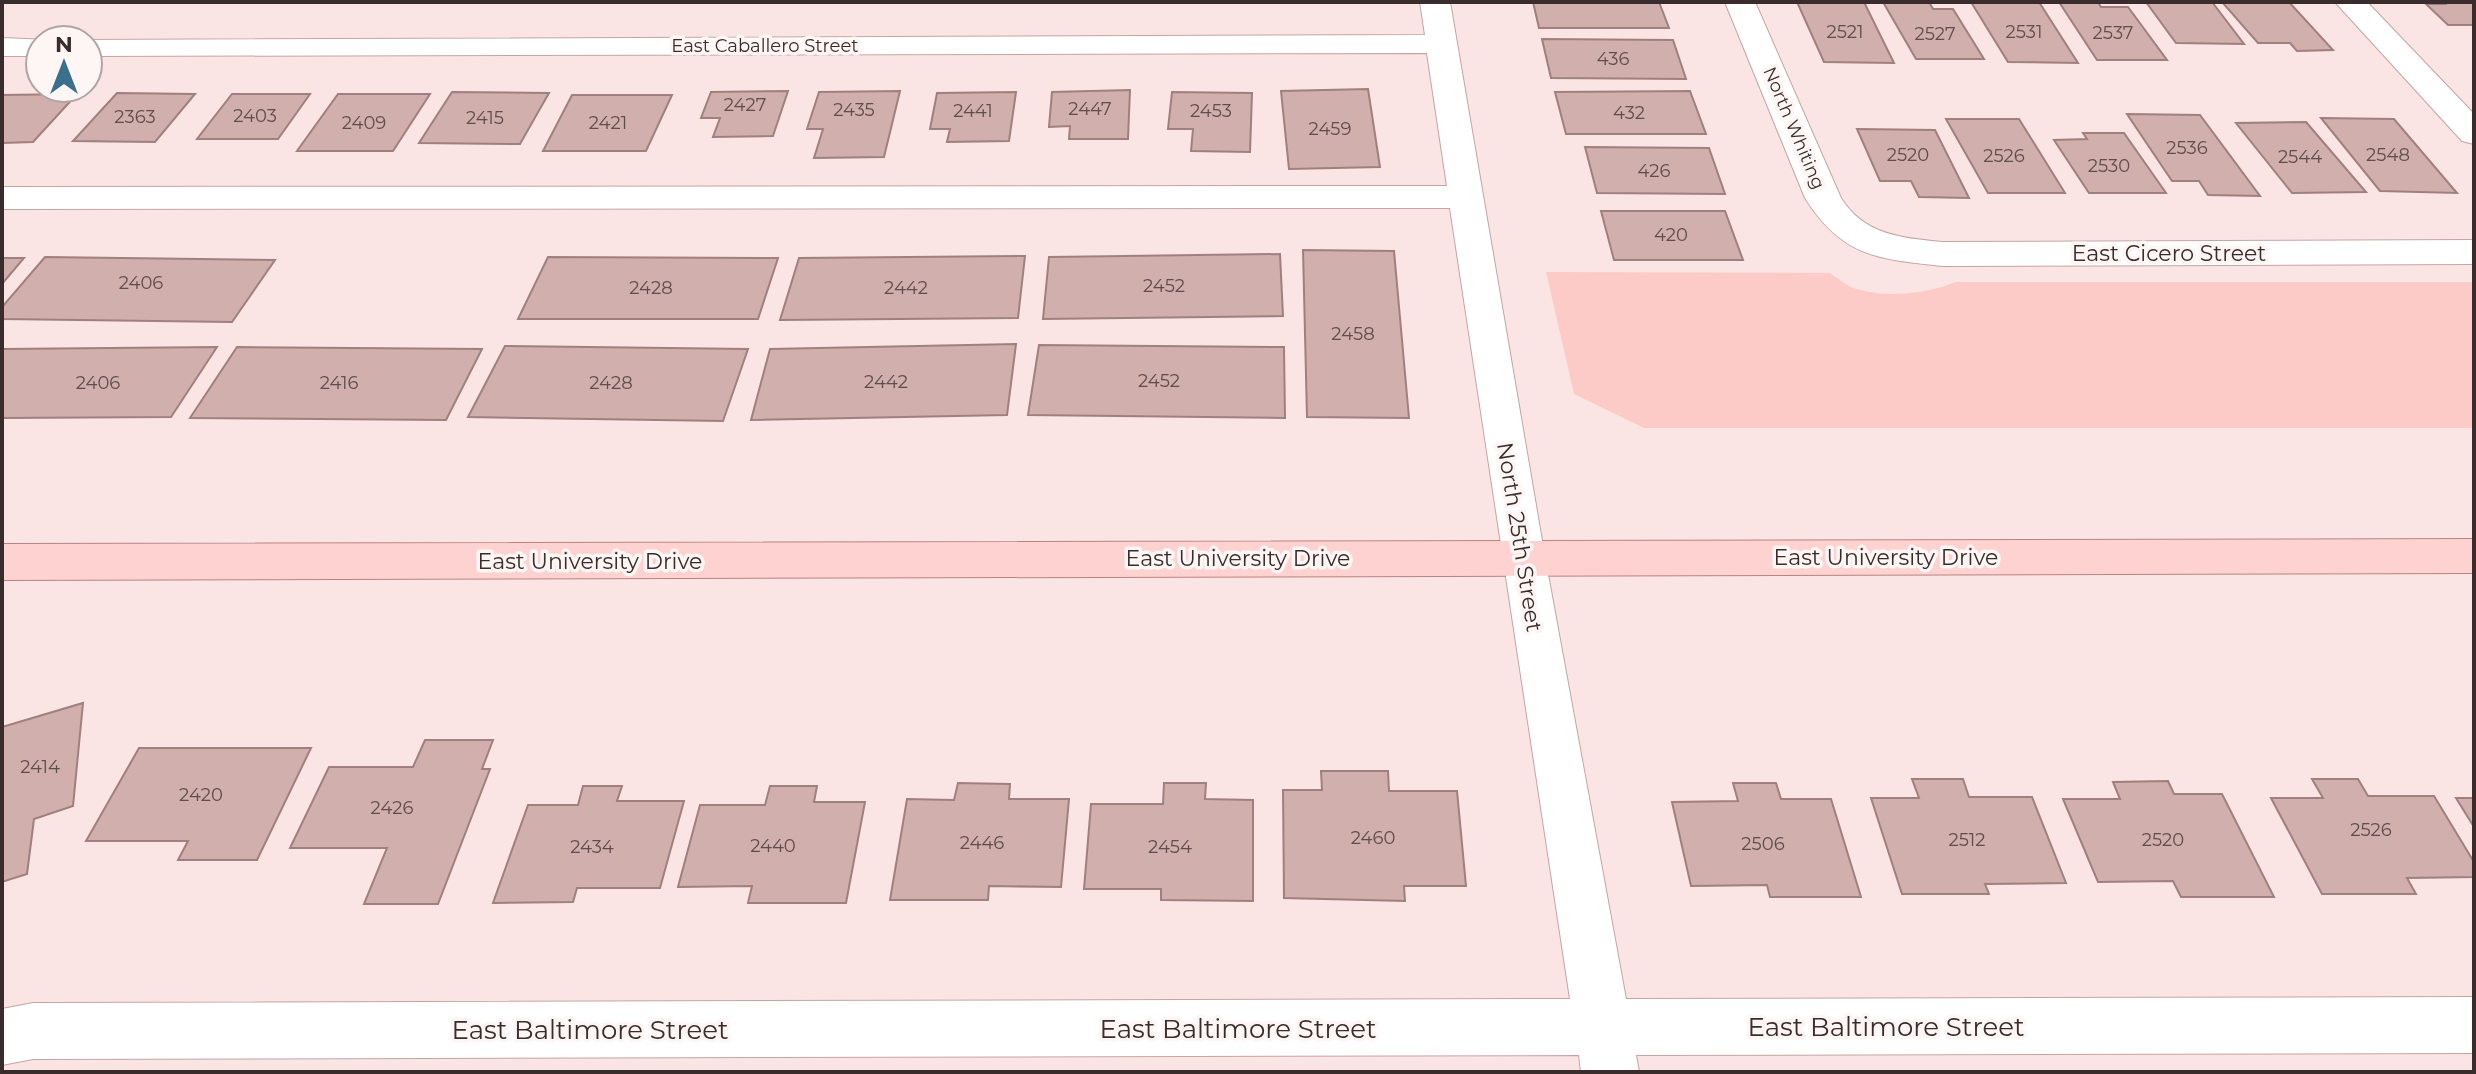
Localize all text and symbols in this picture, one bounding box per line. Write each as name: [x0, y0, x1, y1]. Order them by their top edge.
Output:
house number: 2521: [1826, 21, 1864, 43]
house number: 2531: [2006, 21, 2042, 43]
house number: 2537: [2093, 22, 2133, 44]
house number: 2527: [1914, 23, 1956, 45]
north arrow: [24, 24, 104, 104]
text: N: [55, 31, 73, 58]
street label: East Caballero Street: [671, 35, 859, 57]
house number: 436: [1597, 48, 1629, 70]
street label: North Whiting: [1758, 64, 1830, 192]
house number: 2427: [724, 94, 766, 116]
house number: 2447: [1068, 98, 1112, 120]
house number: 2435: [833, 99, 875, 121]
house number: 2441: [953, 100, 993, 122]
house number: 2453: [1190, 100, 1232, 122]
house number: 432: [1613, 102, 1645, 124]
house number: 2403: [233, 105, 277, 127]
house number: 2363: [114, 106, 156, 128]
house number: 2415: [466, 107, 504, 129]
house number: 2409: [342, 112, 386, 134]
house number: 2421: [589, 112, 627, 134]
house number: 2459: [1309, 118, 1351, 140]
house number: 2536: [2166, 137, 2208, 159]
house number: 2520: [1887, 144, 1929, 166]
house number: 2548: [2366, 144, 2410, 166]
house number: 2526: [1983, 145, 2025, 167]
house number: 2544: [2278, 146, 2322, 168]
house number: 2530: [2088, 155, 2130, 177]
house number: 426: [1637, 160, 1671, 182]
house number: 420: [1654, 224, 1688, 246]
street label: East Cicero Street: [2072, 240, 2266, 267]
house number: 2406: [119, 272, 163, 294]
house number: 2452: [1143, 275, 1185, 297]
house number: 2428: [629, 277, 673, 299]
house number: 2442: [884, 277, 928, 299]
house number: 2458: [1331, 323, 1375, 345]
house number: 2452: [1138, 370, 1180, 392]
house number: 2442: [864, 371, 908, 393]
house number: 2406: [76, 372, 120, 394]
house number: 2416: [320, 372, 358, 394]
house number: 2428: [589, 372, 633, 394]
street label: North 25th Street: [1491, 440, 1548, 634]
street label: East University Drive: [1774, 544, 1998, 571]
street label: East University Drive: [1126, 545, 1350, 572]
street label: East University Drive: [478, 548, 702, 575]
house number: 2414: [20, 756, 60, 778]
house number: 2420: [179, 784, 223, 806]
house number: 2426: [371, 797, 413, 819]
house number: 2526: [2350, 819, 2392, 841]
house number: 2460: [1351, 827, 1395, 849]
house number: 2512: [1948, 829, 1986, 851]
house number: 2520: [2142, 829, 2184, 851]
house number: 2446: [960, 832, 1004, 854]
house number: 2506: [1741, 833, 1785, 855]
house number: 2440: [750, 835, 796, 857]
house number: 2434: [570, 836, 614, 858]
house number: 2454: [1148, 836, 1192, 858]
street label: East Baltimore Street: [1748, 1011, 2024, 1043]
street label: East Baltimore Street: [1100, 1013, 1376, 1045]
street label: East Baltimore Street: [452, 1014, 728, 1046]

